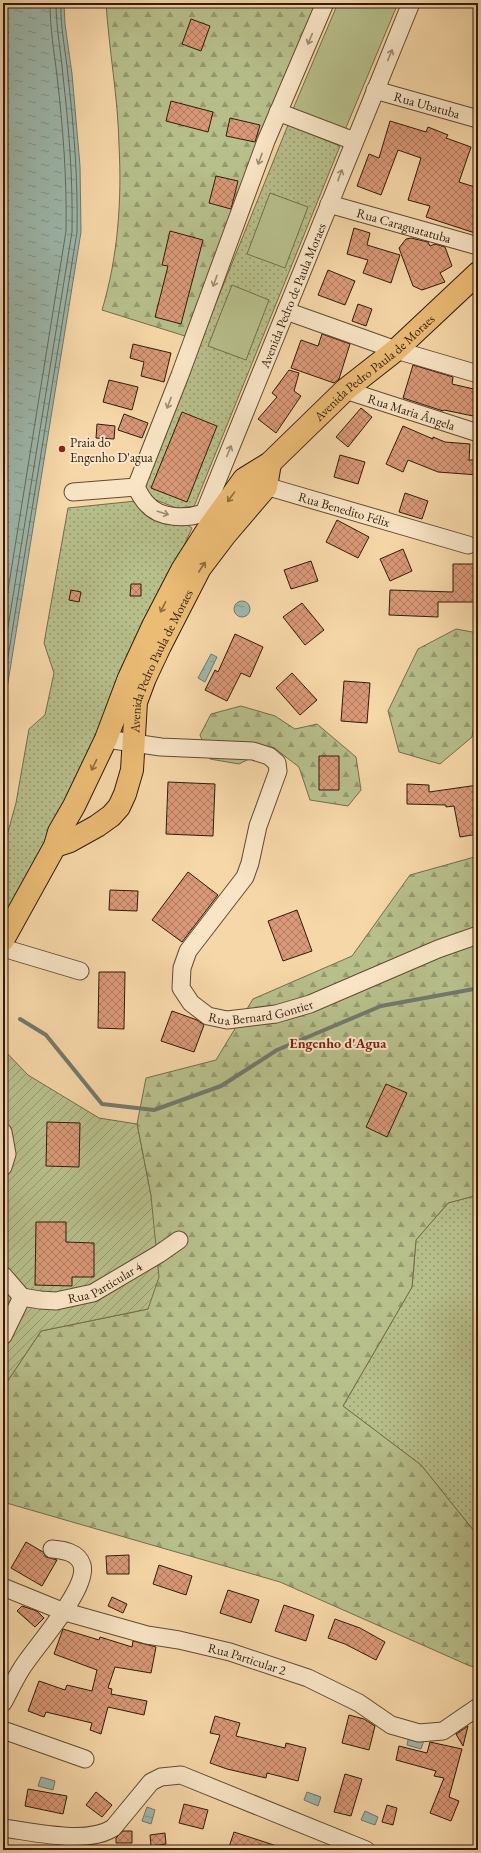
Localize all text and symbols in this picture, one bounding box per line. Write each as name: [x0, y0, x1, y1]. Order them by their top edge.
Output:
one-way arrow: [305, 32, 313, 44]
one-way arrow: [386, 49, 394, 61]
street label: Rua Ubatuba: [392, 87, 463, 122]
one-way arrow: [255, 152, 263, 164]
one-way arrow: [337, 169, 345, 181]
street label: Rua Caraguatatuba: [355, 204, 454, 247]
street label: Avenida Pedro de Paula Moraes: [255, 220, 329, 371]
one-way arrow: [210, 275, 218, 287]
street label: Avenida Pedro Paula de Moraes: [309, 310, 438, 425]
street label: Rua Maria Ângela: [366, 389, 458, 434]
one-way arrow: [165, 396, 173, 408]
place label: Praia do Engenho D'agua: [70, 434, 154, 466]
marker: Praia do Engenho D'agua: [57, 444, 67, 454]
one-way arrow: [226, 446, 234, 458]
street label: Rua Benedito Félix: [296, 488, 393, 530]
one-way arrow: [227, 491, 235, 502]
one-way arrow: [157, 510, 169, 518]
one-way arrow: [198, 562, 206, 573]
street label: Avenida Pedro Paula de Moraes: [126, 586, 196, 734]
one-way arrow: [159, 601, 166, 613]
one-way arrow: [90, 758, 97, 770]
street label: Rua Bernard Gontier: [207, 995, 316, 1029]
district label: Engenho d'Agua: [290, 1034, 387, 1052]
street label: Rua Particular 4: [66, 1257, 146, 1307]
street label: Rua Particular 2: [206, 1639, 289, 1679]

